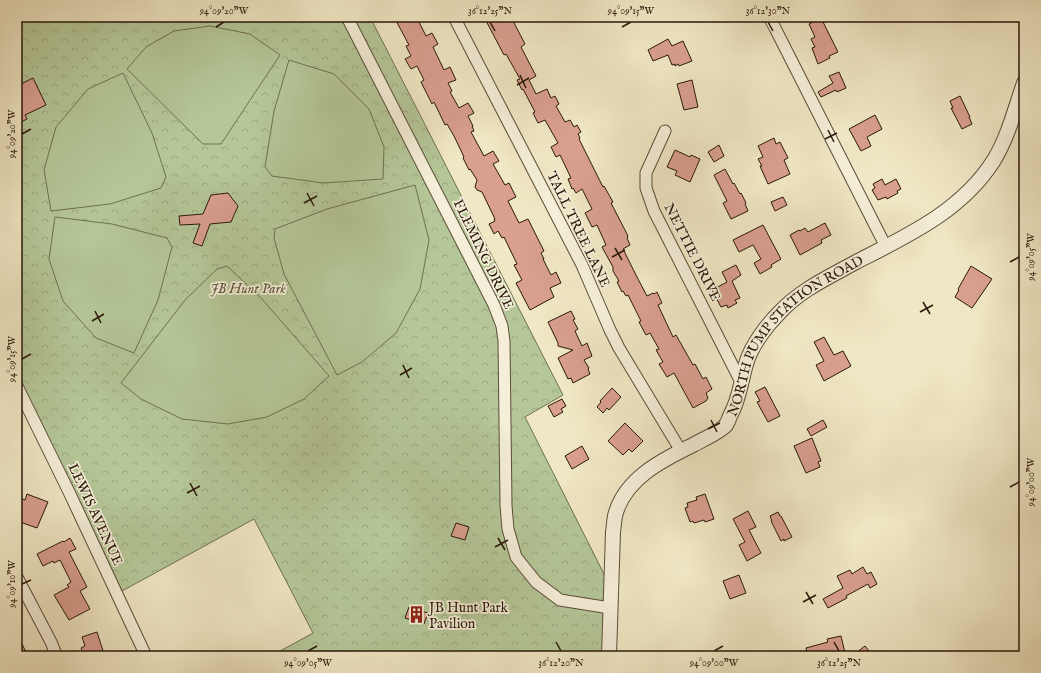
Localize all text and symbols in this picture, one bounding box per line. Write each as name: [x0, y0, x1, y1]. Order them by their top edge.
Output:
text: 94°09'20"W: [199, 5, 249, 18]
text: 36°12'25"N: [468, 5, 512, 18]
text: 94°09'15"W: [607, 5, 655, 18]
text: 36°12'30"N: [746, 5, 791, 18]
text: 94°09'20"W: [6, 109, 19, 159]
street label: TALL TREE LANE: [542, 169, 614, 291]
street label: FLEMING DRIVE: [449, 196, 518, 313]
street label: NETTIE DRIVE: [660, 200, 725, 305]
text: 94°09'05"W: [1025, 233, 1038, 282]
street label: NORTH PUMP STATION ROAD: [723, 252, 867, 420]
park label: JB Hunt Park: [210, 280, 286, 298]
text: 94°09'15"W: [6, 335, 19, 383]
text: 94°09'00"W: [1025, 457, 1038, 507]
street label: LEWIS AVENUE: [64, 461, 127, 569]
text: 94°09'10"W: [6, 560, 19, 609]
place label: JB Hunt Park Pavilion: [427, 599, 509, 633]
building icon: JB Hunt Park Pavilion: [406, 605, 426, 625]
text: 94°09'05"W: [283, 657, 332, 670]
text: 36°12'20"N: [538, 657, 584, 670]
text: 94°09'00"W: [689, 657, 739, 670]
text: 36°12'25"N: [817, 657, 861, 670]

